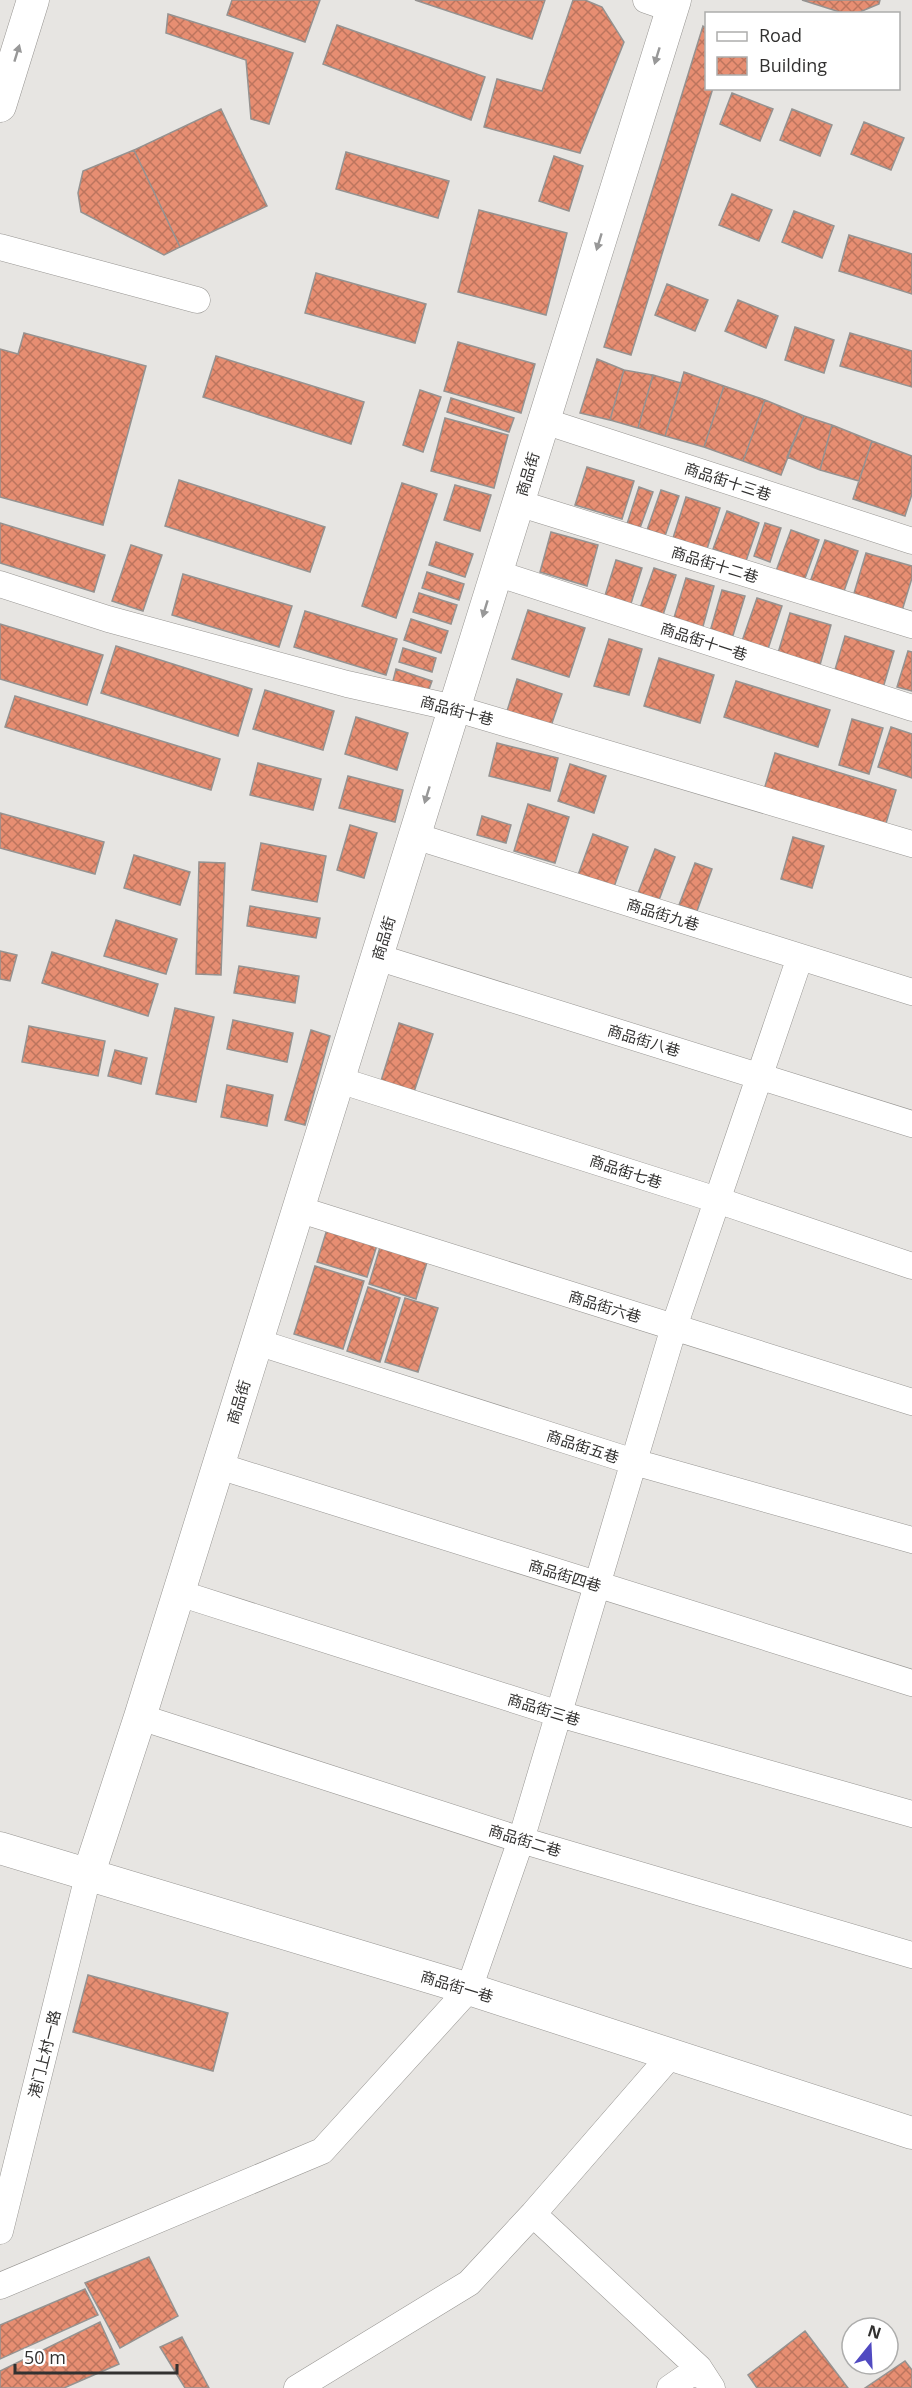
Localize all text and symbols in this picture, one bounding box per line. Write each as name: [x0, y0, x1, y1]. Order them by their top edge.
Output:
legend: [705, 12, 900, 90]
text: Road: [759, 23, 802, 47]
one-way arrow: [12, 44, 22, 62]
one-way arrow: [652, 47, 661, 65]
text: Building: [759, 53, 827, 77]
one-way arrow: [594, 233, 603, 251]
street label: 商品街: [511, 450, 543, 498]
street label: 商品街十三巷: [682, 458, 774, 504]
street label: 商品街十二巷: [669, 541, 761, 587]
one-way arrow: [480, 600, 489, 618]
street label: 商品街十一巷: [658, 618, 750, 664]
street label: 商品街十巷: [418, 691, 496, 729]
one-way arrow: [422, 786, 431, 804]
street label: 商品街九巷: [624, 893, 702, 935]
street label: 商品街: [367, 914, 399, 962]
street label: 商品街八巷: [605, 1019, 683, 1061]
street label: 商品街七巷: [587, 1150, 665, 1192]
street label: 商品街六巷: [566, 1285, 644, 1327]
street label: 商品街: [222, 1378, 254, 1426]
street label: 商品街五巷: [544, 1425, 622, 1467]
street label: 商品街四巷: [526, 1554, 604, 1596]
street label: 商品街三巷: [505, 1688, 583, 1730]
street label: 商品街二巷: [486, 1819, 564, 1861]
street label: 商品街一巷: [418, 1965, 496, 2007]
street label: 港门上村一路: [23, 2008, 65, 2100]
north arrow: [840, 2316, 900, 2376]
text: N: [865, 2319, 884, 2344]
scale bar: [15, 2337, 177, 2375]
text: 50 m: [24, 2345, 66, 2369]

